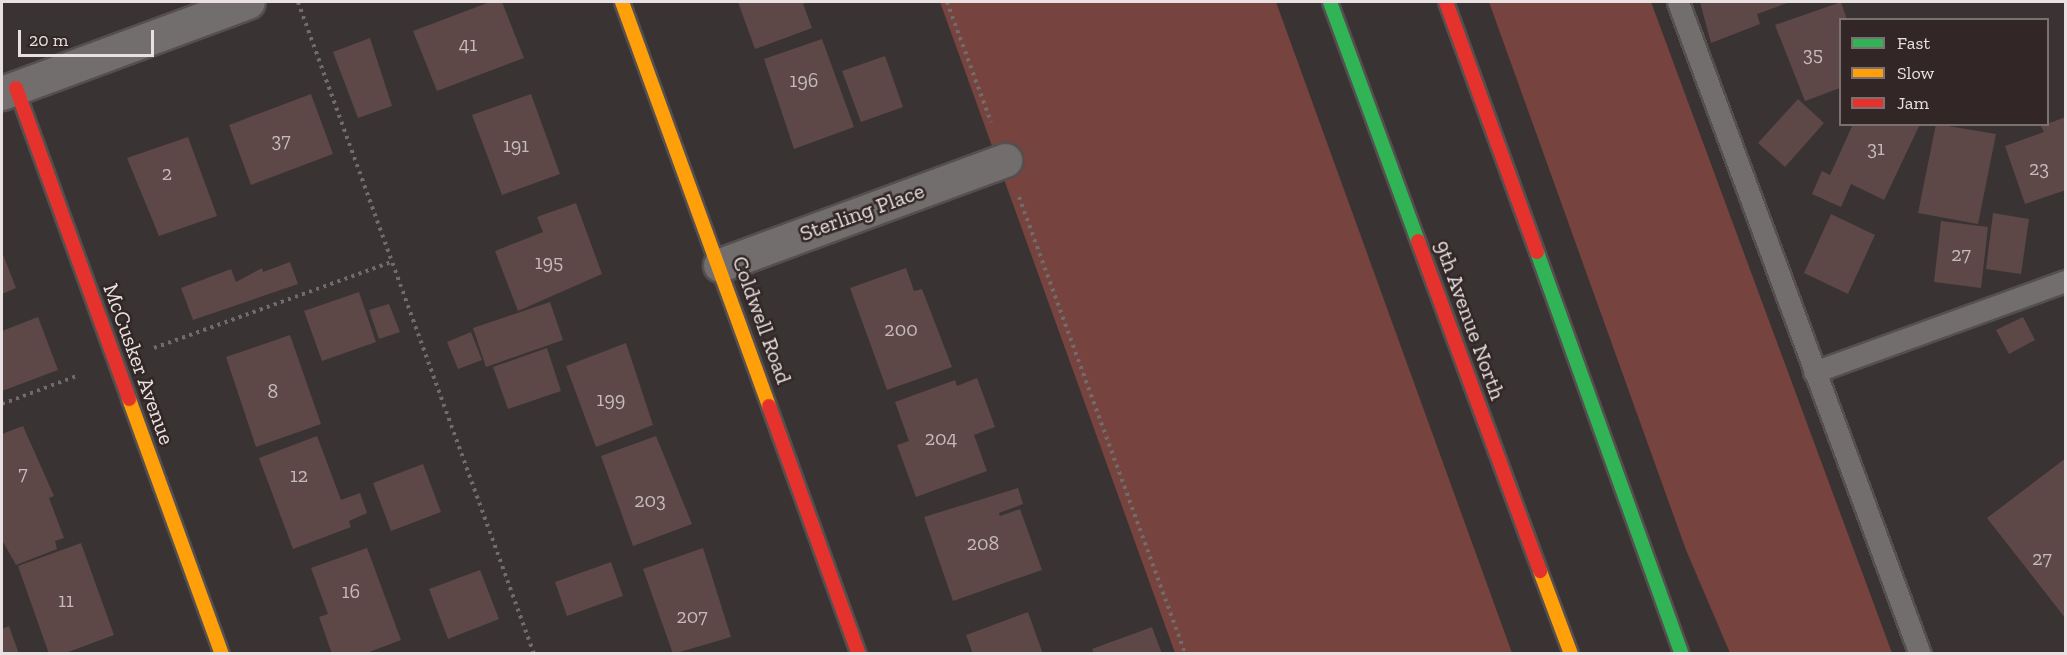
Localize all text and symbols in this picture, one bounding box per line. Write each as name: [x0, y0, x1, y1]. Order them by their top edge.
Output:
scale bar: [21, 18, 158, 56]
legend: [1839, 18, 2049, 126]
text: 20 m: [29, 29, 68, 51]
house number: 41: [459, 32, 477, 56]
text: Fast: [1897, 32, 1930, 54]
house number: 35: [1803, 42, 1823, 66]
text: Slow: [1897, 62, 1934, 84]
house number: 196: [790, 68, 818, 92]
text: Jam: [1897, 92, 1929, 114]
house number: 37: [271, 128, 291, 152]
house number: 191: [503, 133, 529, 157]
house number: 31: [1867, 136, 1885, 160]
house number: 23: [2029, 156, 2049, 180]
house number: 2: [162, 161, 172, 185]
street label: Sterling Place: [796, 177, 928, 247]
street label: 9th Avenue North: [1429, 236, 1511, 404]
house number: 27: [1951, 242, 1971, 266]
house number: 195: [535, 250, 563, 274]
street label: Coldwell Road: [727, 252, 797, 388]
street label: McCusker Avenue: [97, 279, 181, 449]
house number: 200: [884, 317, 918, 341]
house number: 8: [268, 379, 278, 403]
house number: 199: [597, 387, 625, 411]
house number: 204: [925, 426, 957, 450]
house number: 7: [18, 461, 28, 485]
house number: 12: [290, 463, 308, 487]
house number: 203: [634, 488, 666, 512]
house number: 208: [967, 531, 999, 555]
house number: 27: [2032, 546, 2052, 570]
house number: 16: [342, 579, 360, 603]
house number: 11: [58, 588, 74, 612]
house number: 207: [676, 604, 708, 628]

